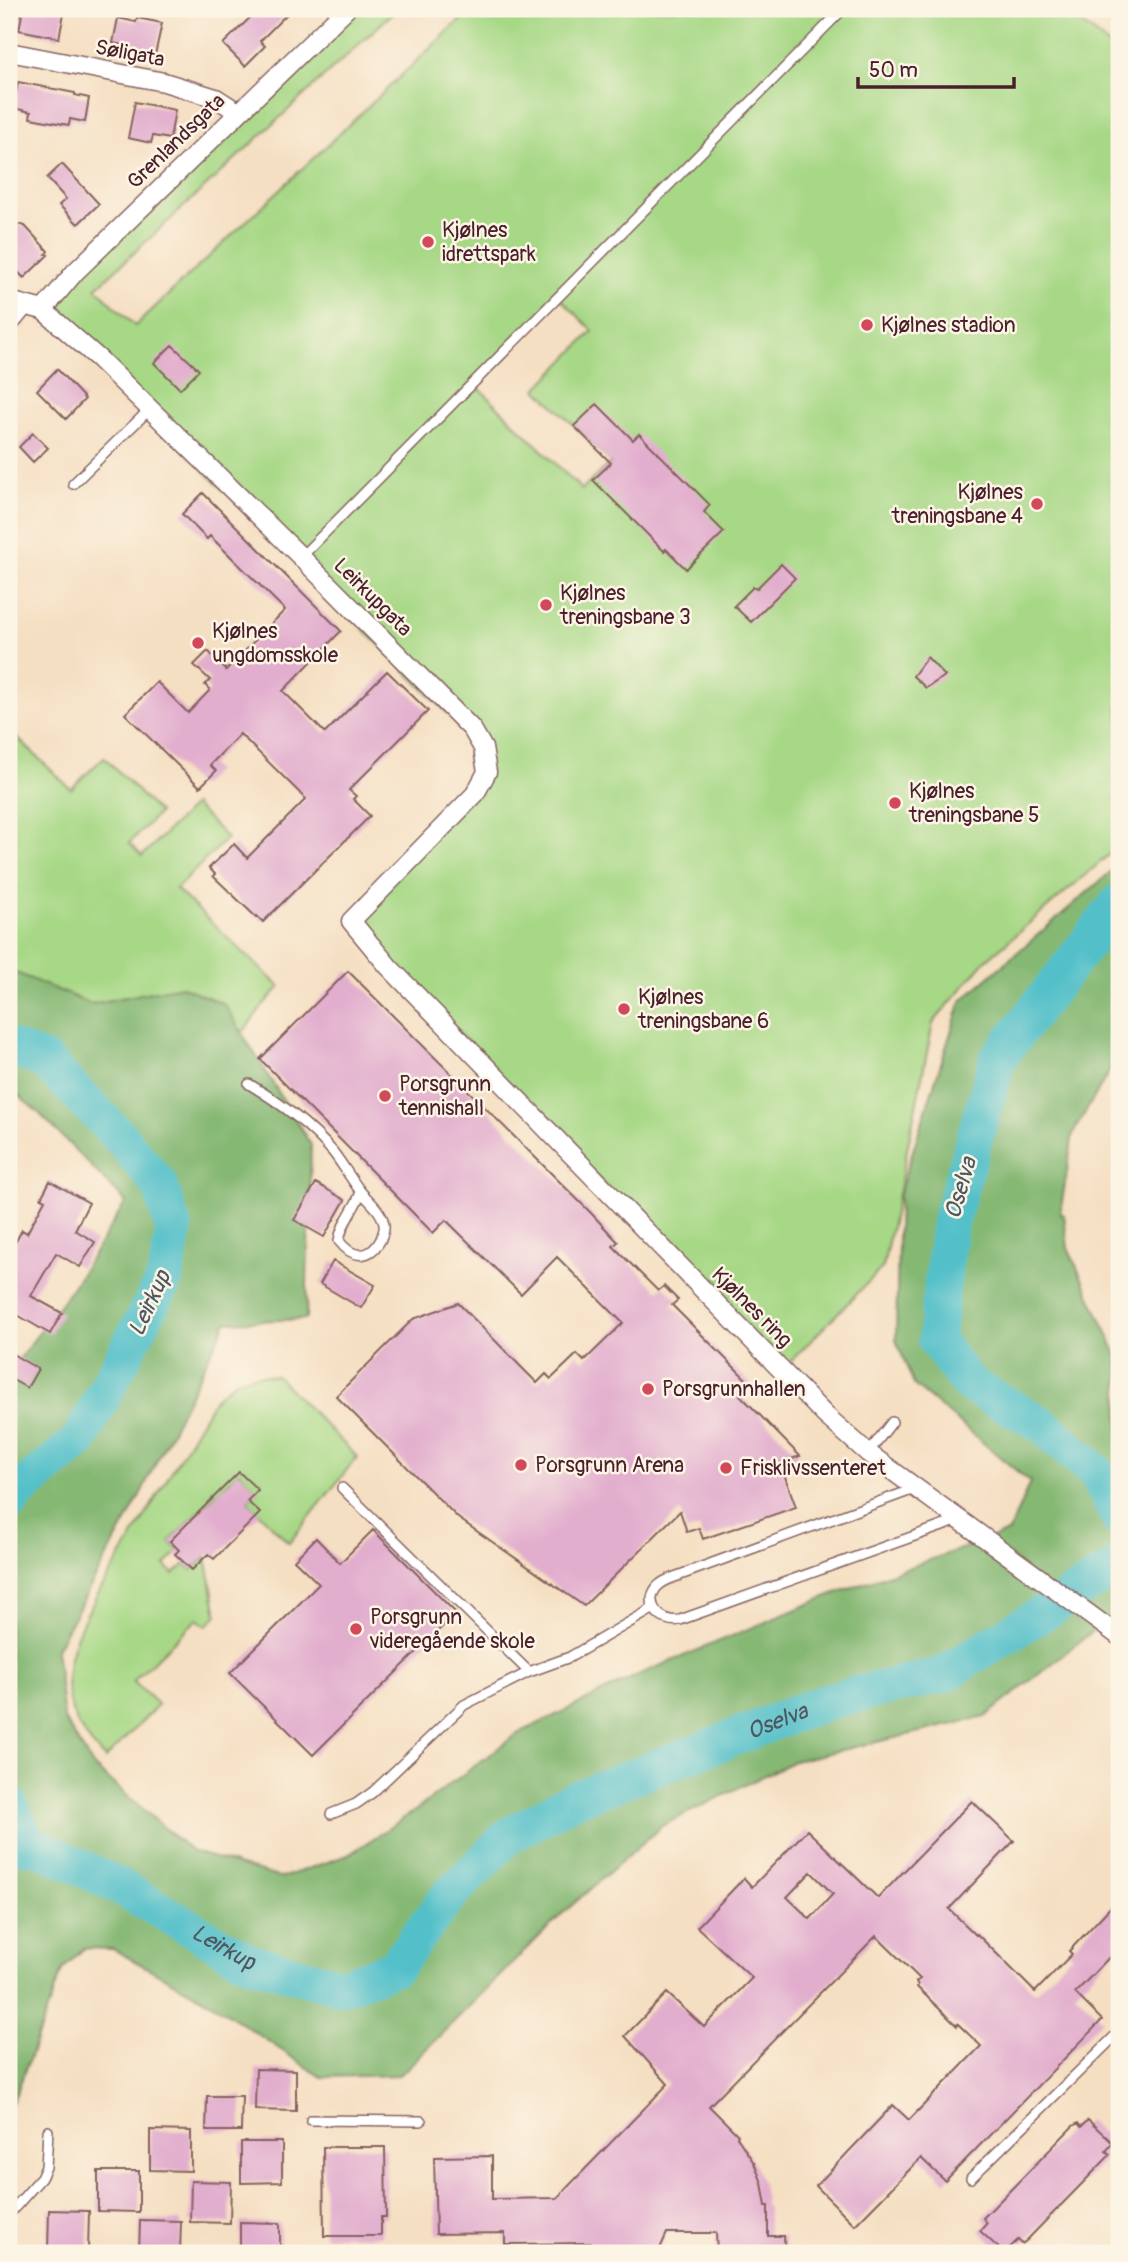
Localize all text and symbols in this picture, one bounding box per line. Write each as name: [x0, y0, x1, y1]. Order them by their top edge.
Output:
street label: Søligata: [93, 34, 167, 73]
scale bar: [858, 46, 1014, 90]
text: 50 m: [869, 57, 918, 84]
street label: Grenlandsgata: [121, 88, 231, 195]
place label: Kjølnes idrettspark: [442, 217, 536, 268]
marker: Kjølnes idrettspark: [420, 234, 436, 250]
place label: Kjølnes stadion: [881, 312, 1016, 339]
marker: Kjølnes stadion: [859, 317, 875, 333]
place label: Kjølnes treningsbane 4: [891, 479, 1024, 530]
marker: Kjølnes treningsbane 4: [1029, 496, 1045, 512]
street label: Leirkupgata: [328, 552, 418, 642]
place label: Kjølnes treningsbane 3: [559, 580, 691, 631]
marker: Kjølnes treningsbane 3: [538, 597, 554, 613]
place label: Kjølnes ungdomsskole: [212, 618, 339, 669]
marker: Kjølnes ungdomsskole: [190, 635, 206, 651]
place label: Kjølnes treningsbane 5: [908, 778, 1039, 829]
marker: Kjølnes treningsbane 5: [887, 795, 903, 811]
place label: Kjølnes treningsbane 6: [637, 984, 769, 1035]
marker: Kjølnes treningsbane 6: [616, 1001, 632, 1017]
place label: Porsgrunn tennishall: [398, 1071, 491, 1122]
marker: Porsgrunn tennishall: [377, 1088, 393, 1104]
water label: Oselva: [938, 1153, 983, 1222]
street label: Kjølnes ring: [706, 1261, 798, 1353]
water label: Leirkup: [122, 1265, 178, 1340]
place label: Porsgrunnhallen: [662, 1376, 806, 1403]
marker: Porsgrunnhallen: [640, 1381, 656, 1397]
place label: Porsgrunn Arena: [535, 1452, 684, 1479]
place label: Frisklivssenteret: [740, 1455, 886, 1482]
marker: Porsgrunn Arena: [513, 1457, 529, 1473]
marker: Frisklivssenteret: [718, 1460, 734, 1476]
place label: Porsgrunn videregående skole: [369, 1604, 536, 1655]
marker: Porsgrunn videregående skole: [348, 1621, 364, 1637]
water label: Oselva: [743, 1696, 813, 1746]
water label: Leirkup: [186, 1918, 259, 1977]

